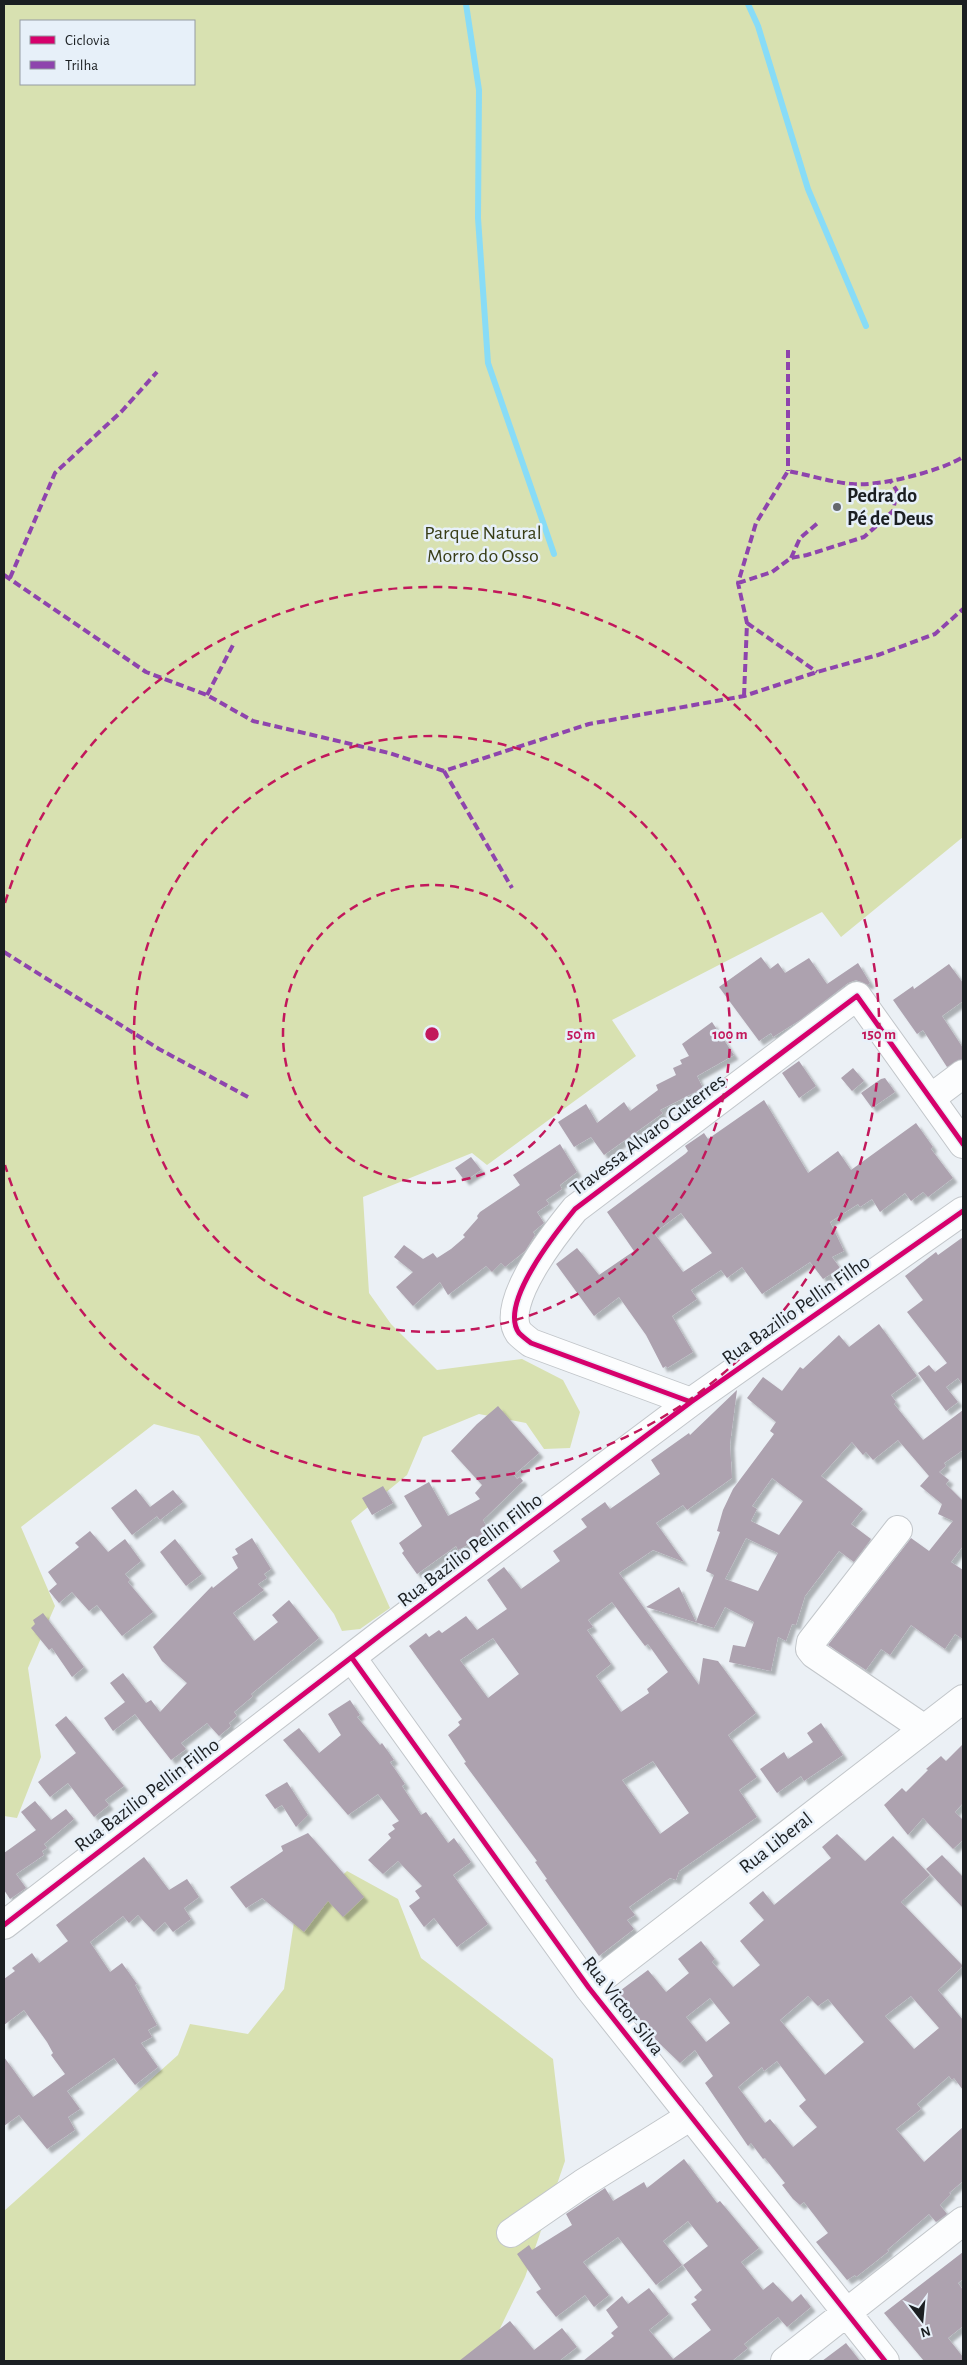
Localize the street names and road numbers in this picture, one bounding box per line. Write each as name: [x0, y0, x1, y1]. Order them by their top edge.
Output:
street label: Travessa Alvaro Guterres: [567, 1070, 729, 1200]
street label: Rua Bazilio Pellin Filho: [719, 1252, 873, 1368]
street label: Rua Bazilio Pellin Filho: [394, 1489, 546, 1611]
street label: Rua Bazilio Pellin Filho: [71, 1734, 223, 1856]
street label: Rua Liberal: [736, 1808, 816, 1878]
street label: Rua Victor Silva: [578, 1953, 668, 2059]

